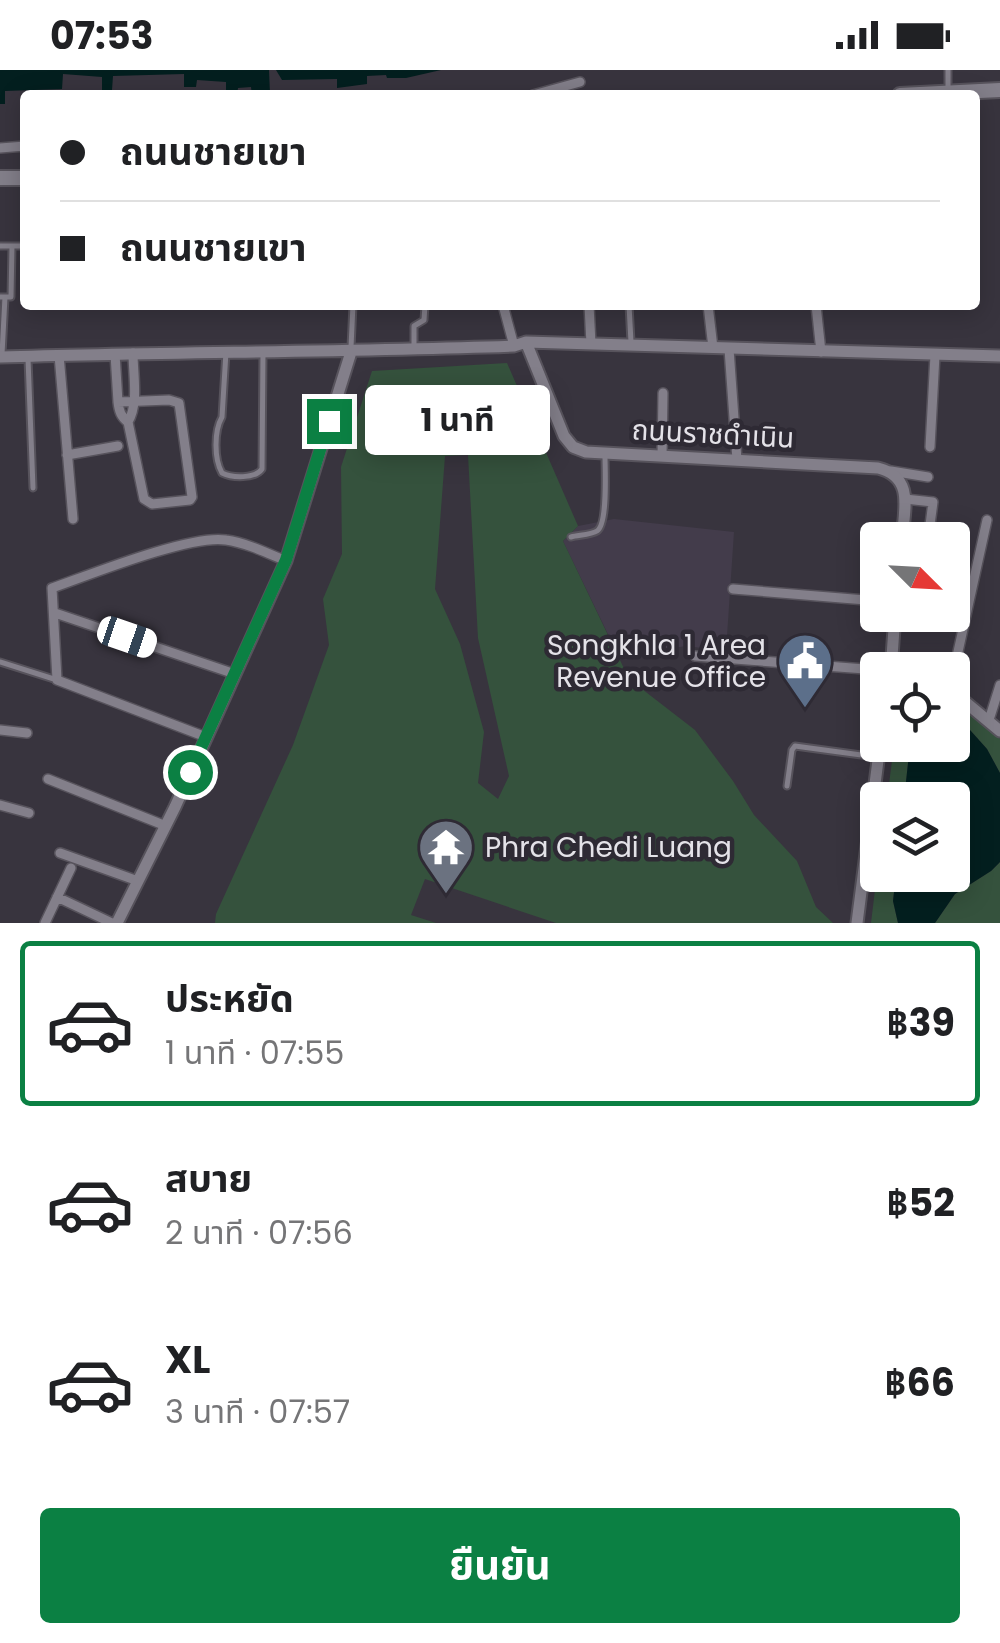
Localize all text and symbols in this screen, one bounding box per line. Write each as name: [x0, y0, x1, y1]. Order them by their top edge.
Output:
text: 07:53: [50, 9, 154, 62]
text: ถนนชายเขา: [120, 125, 307, 178]
text: ถนนชายเขา: [120, 221, 307, 274]
callout: 1 นาที: [364, 386, 549, 456]
text: 1 นาที: [420, 397, 495, 442]
route end: [307, 399, 352, 444]
street label: ถนนราชดำเนิน: [631, 410, 795, 458]
north arrow: [860, 522, 970, 632]
map controls: [860, 522, 970, 892]
car: [94, 613, 160, 661]
place label: Songkhla 1 Area Revenue Office: [547, 626, 766, 697]
public building icon: Songkhla 1 Area Revenue Office: [775, 631, 835, 710]
button: locate: [860, 652, 970, 762]
route start: [168, 750, 213, 795]
button: layers: [860, 782, 970, 892]
temple icon: Phra Chedi Luang: [416, 817, 476, 896]
place label: Phra Chedi Luang: [485, 828, 732, 867]
text: ประหยัด: [165, 972, 294, 1025]
icon: car: [45, 979, 135, 1069]
text: ฿39: [887, 996, 955, 1049]
text: 1 นาที · 07:55: [165, 1030, 344, 1075]
text: สบาย: [165, 1152, 252, 1205]
icon: car: [45, 1159, 135, 1249]
text: ฿52: [887, 1176, 955, 1229]
text: 2 นาที · 07:56: [165, 1210, 353, 1255]
text: XL: [165, 1333, 210, 1386]
icon: car: [45, 1339, 135, 1429]
text: ฿66: [885, 1356, 955, 1409]
text: 3 นาที · 07:57: [165, 1389, 350, 1434]
button: ยืนยัน: [40, 1508, 960, 1623]

